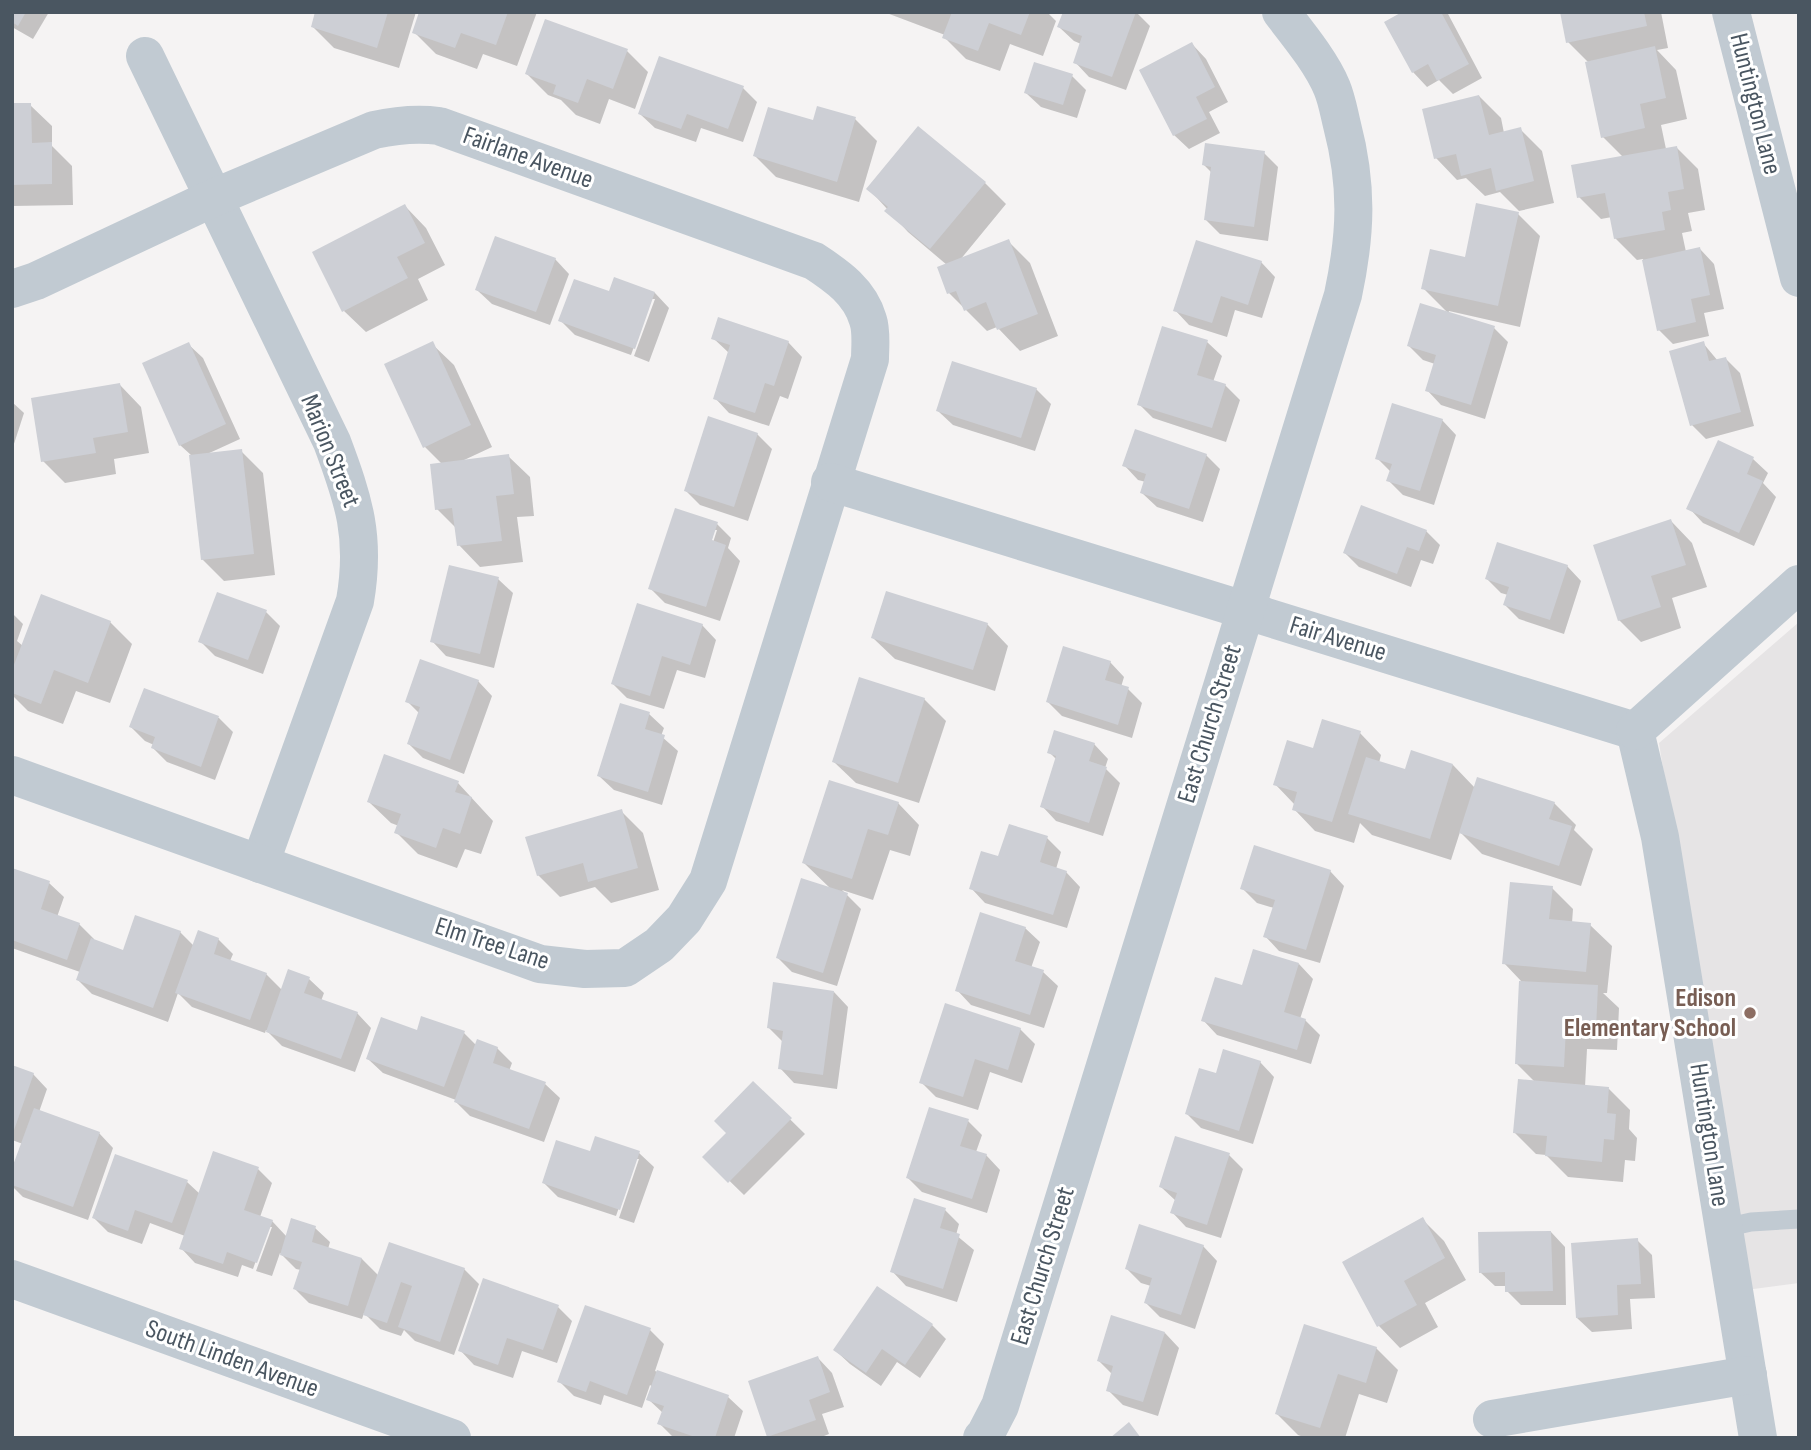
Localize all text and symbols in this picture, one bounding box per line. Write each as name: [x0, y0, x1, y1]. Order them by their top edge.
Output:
street label: Huntington Lane: [1722, 30, 1788, 178]
street label: Fairlane Avenue: [459, 120, 597, 196]
street label: Marion Street: [293, 390, 367, 512]
street label: Fair Avenue: [1286, 610, 1390, 668]
street label: East Church Street: [1171, 641, 1249, 807]
street label: Elm Tree Lane: [431, 911, 553, 977]
place label: Edison Elementary School: [1564, 983, 1736, 1044]
marker: Edison Elementary School: [1742, 1005, 1758, 1021]
street label: Huntington Lane: [1682, 1061, 1736, 1209]
street label: East Church Street: [1004, 1183, 1082, 1349]
street label: South Linden Avenue: [141, 1313, 323, 1405]

